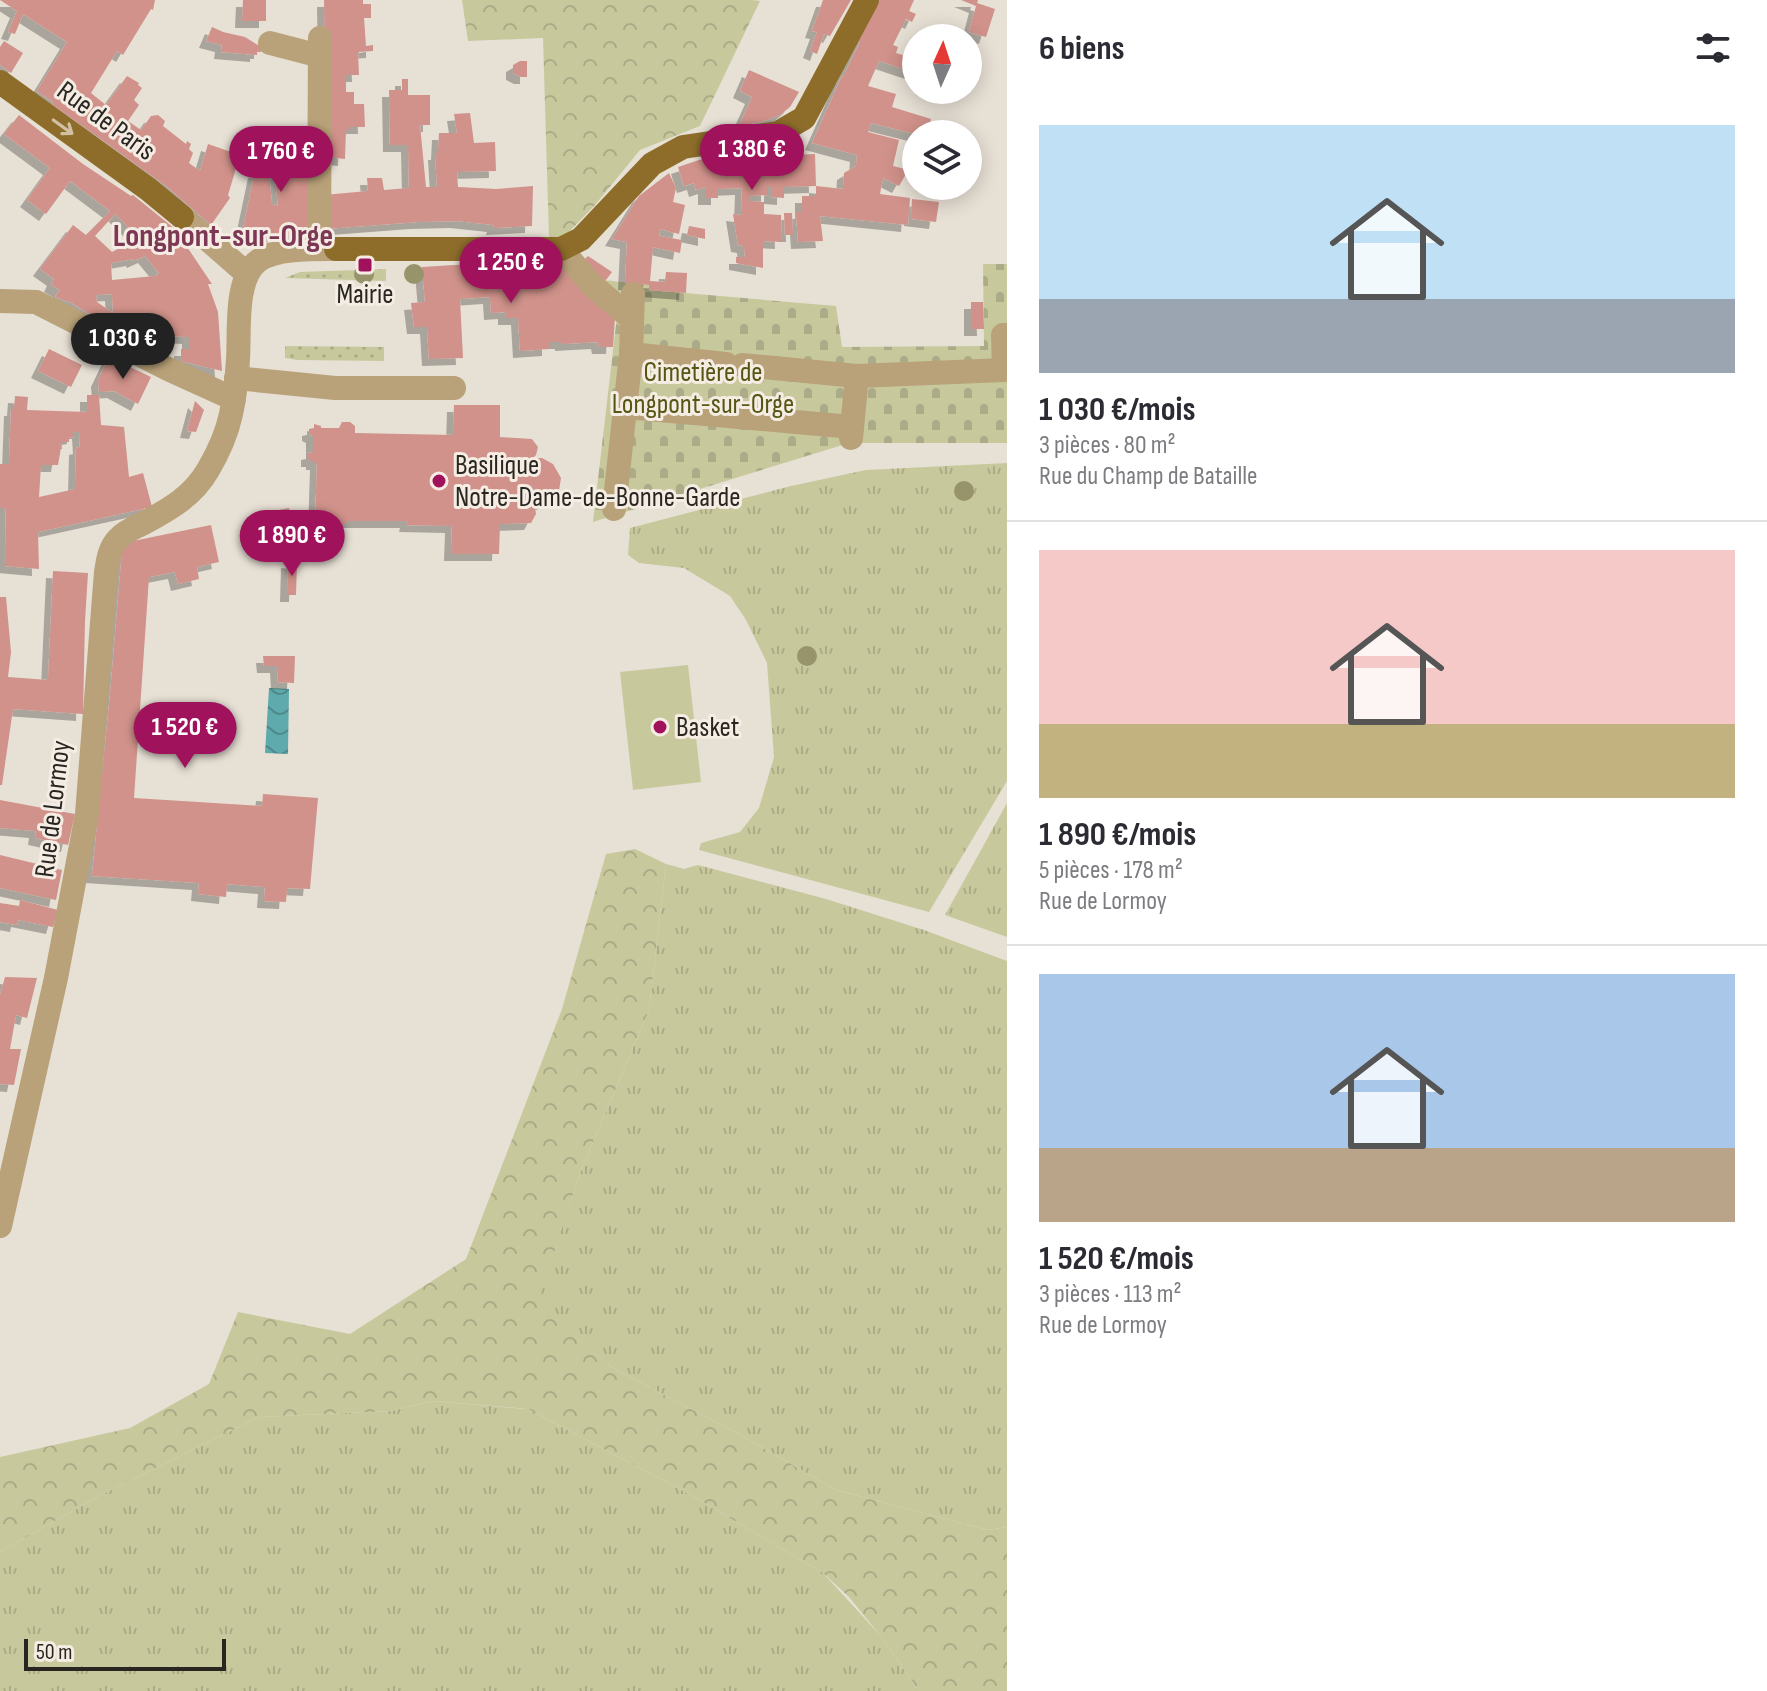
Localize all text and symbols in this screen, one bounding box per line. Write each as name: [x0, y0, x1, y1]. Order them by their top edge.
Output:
north arrow: [902, 24, 982, 104]
map controls: [902, 24, 982, 200]
icon: filters: [1691, 26, 1735, 70]
text: 6 biens: [1039, 28, 1125, 69]
street label: Rue de Paris: [50, 74, 162, 168]
one-way arrow: [52, 119, 74, 136]
button: layers: [902, 120, 982, 200]
pin: 1 380 €: [678, 124, 826, 192]
pin: 1 760 €: [207, 126, 355, 194]
text: 1 380 €: [718, 134, 786, 165]
text: 1 760 €: [247, 136, 315, 167]
icon: home: [1315, 177, 1459, 321]
district label: Longpont-sur-Orge: [113, 217, 333, 256]
pin: 1 250 €: [437, 237, 585, 305]
text: 1 250 €: [478, 247, 544, 278]
marker: Mairie: [356, 256, 374, 274]
place label: Mairie: [336, 278, 394, 311]
pin: 1 030 €: [49, 313, 197, 381]
text: 1 030 €: [89, 323, 157, 354]
park label: Cimetière de Longpont-sur-Orge: [612, 356, 794, 421]
text: 1 030 €/mois: [1039, 389, 1195, 430]
text: 3 pièces · 80 m²: [1039, 430, 1176, 461]
place label: Basilique Notre-Dame-de-Bonne-Garde: [455, 449, 740, 514]
text: Rue du Champ de Bataille: [1039, 461, 1258, 492]
marker: Basilique Notre-Dame-de-Bonne-Garde: [430, 472, 448, 490]
pin: 1 890 €: [218, 510, 366, 578]
text: 1 890 €: [258, 520, 326, 551]
icon: home: [1315, 602, 1459, 746]
pin: 1 520 €: [111, 702, 259, 770]
place label: Basket: [676, 711, 739, 744]
text: 1 520 €: [152, 712, 218, 743]
marker: Basket: [651, 718, 669, 736]
street label: Rue de Lormoy: [28, 739, 78, 879]
text: 1 890 €/mois: [1039, 814, 1196, 855]
text: 5 pièces · 178 m²: [1039, 855, 1183, 886]
text: Rue de Lormoy: [1039, 886, 1167, 917]
icon: home: [1315, 1026, 1459, 1170]
text: 1 520 €/mois: [1039, 1238, 1194, 1279]
text: 3 pièces · 113 m²: [1039, 1279, 1182, 1310]
text: Rue de Lormoy: [1039, 1310, 1167, 1341]
scale bar: [24, 1635, 226, 1671]
text: 50 m: [36, 1639, 72, 1666]

